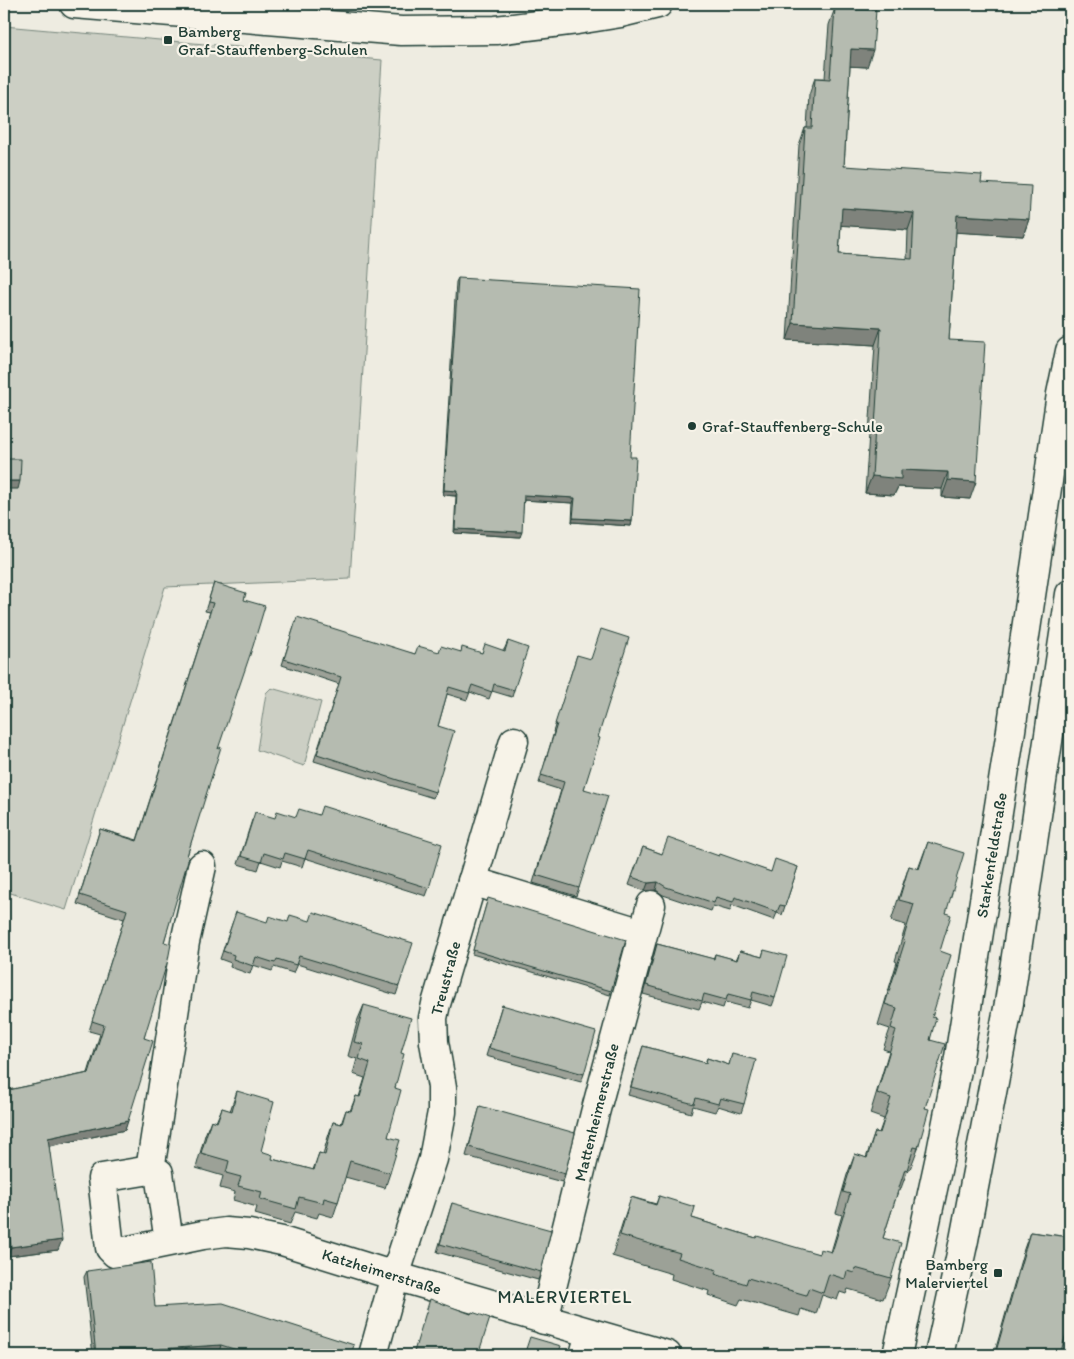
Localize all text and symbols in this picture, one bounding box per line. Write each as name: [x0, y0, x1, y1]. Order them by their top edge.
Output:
place label: Bamberg Graf-Stauffenberg-Schulen: [178, 22, 368, 59]
marker: Bamberg Graf-Stauffenberg-Schulen: [162, 34, 174, 46]
place label: Graf-Stauffenberg-Schule: [702, 417, 883, 436]
marker: Graf-Stauffenberg-Schule: [686, 420, 698, 432]
street label: Starkenfeldstraße: [972, 791, 1011, 919]
street label: Treustraße: [426, 939, 464, 1017]
street label: Mattenheimerstraße: [570, 1041, 623, 1183]
street label: Katzheimerstraße: [320, 1244, 444, 1299]
place label: Bamberg Malerviertel: [905, 1255, 989, 1292]
marker: Bamberg Malerviertel: [992, 1267, 1004, 1279]
district label: MALERVIERTEL: [498, 1286, 632, 1308]

